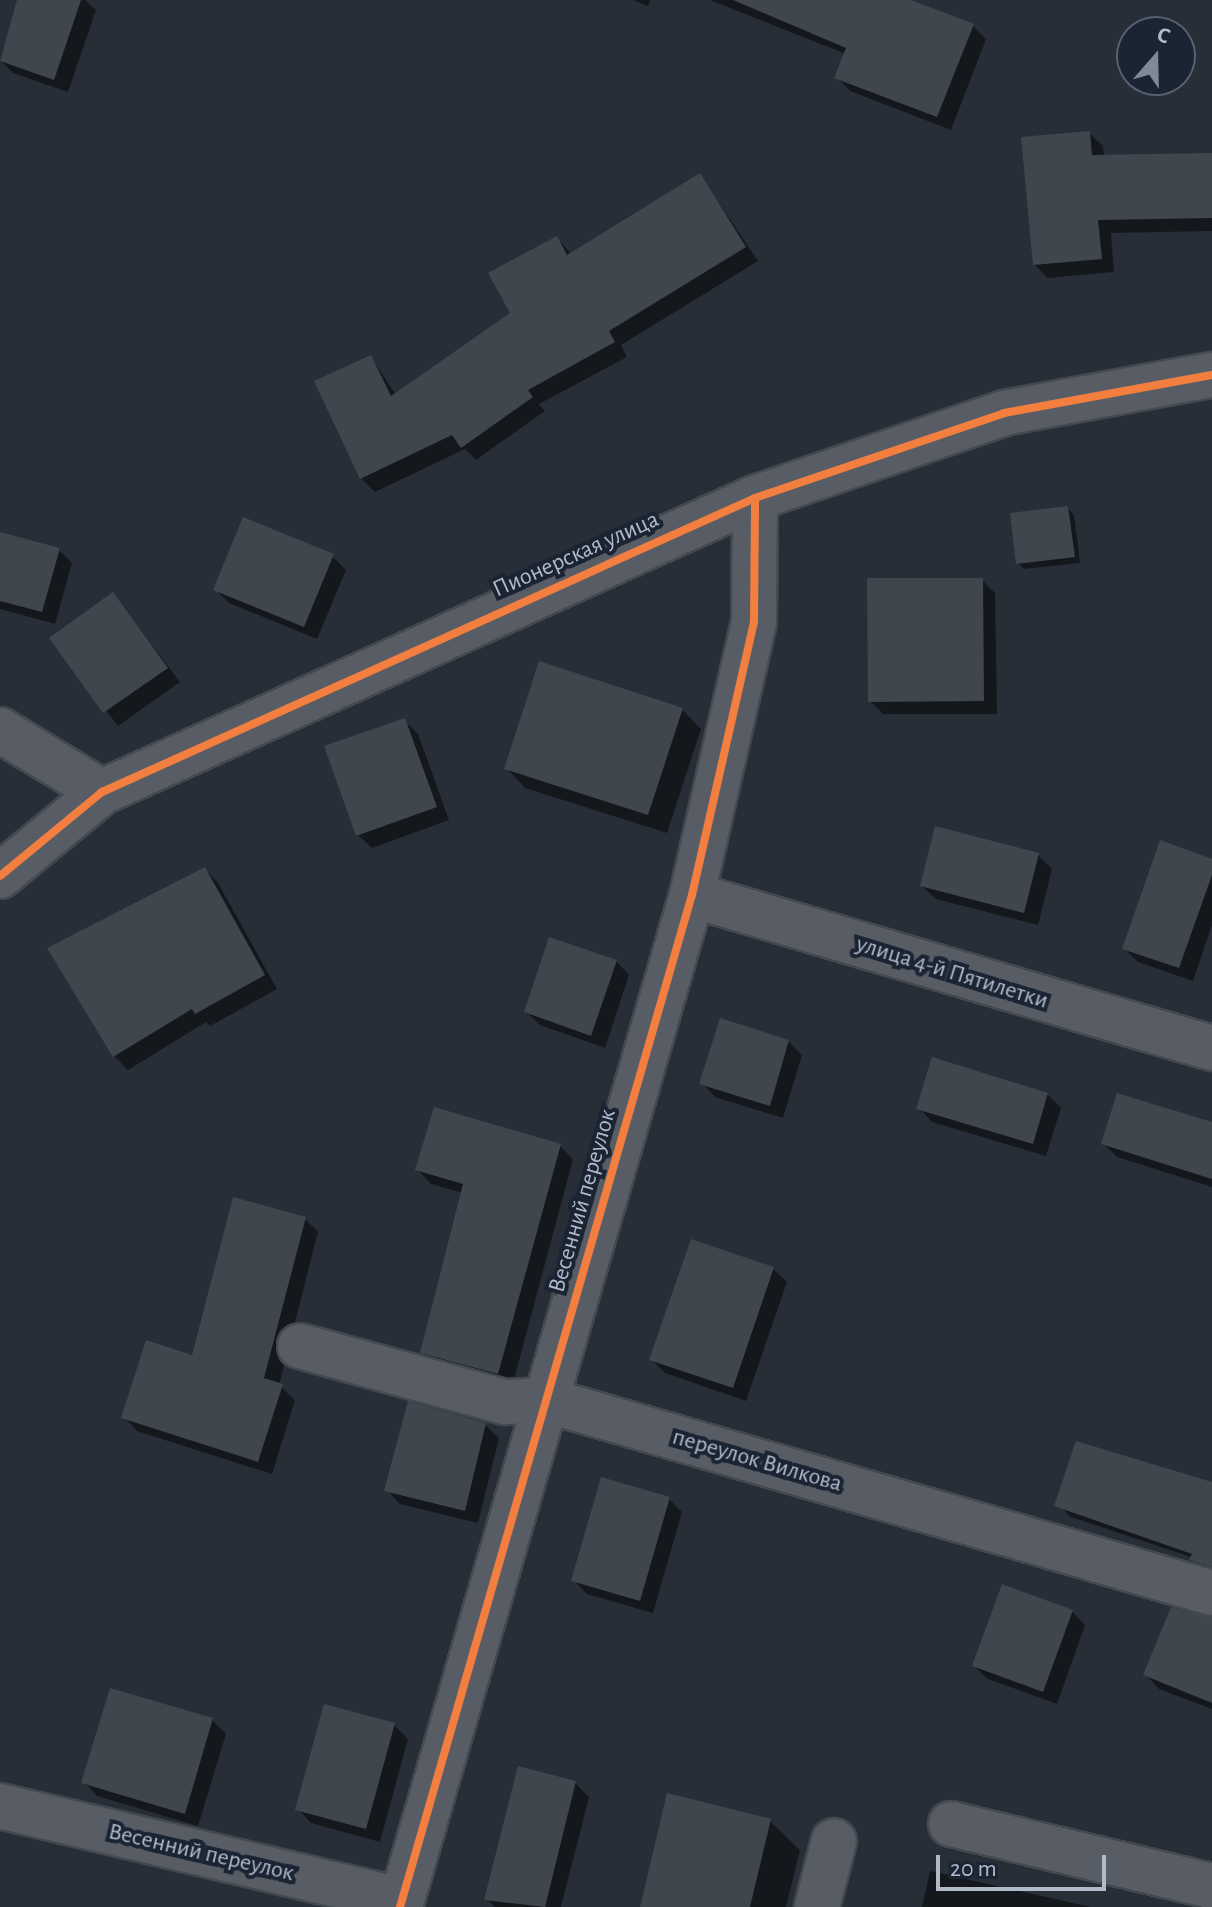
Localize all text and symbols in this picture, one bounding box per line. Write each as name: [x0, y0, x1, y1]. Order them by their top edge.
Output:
north arrow: [1116, 16, 1196, 96]
text: С: [1154, 23, 1173, 48]
street label: Пионерская улица: [488, 505, 664, 605]
street label: улица 4-й Пятилетки: [853, 930, 1051, 1016]
street label: Весенний переулок: [543, 1106, 623, 1296]
street label: переулок Вилкова: [669, 1423, 845, 1499]
street label: Весенний переулок: [105, 1818, 297, 1888]
scale bar: [940, 1839, 1110, 1889]
text: 20 m: [950, 1857, 997, 1881]

